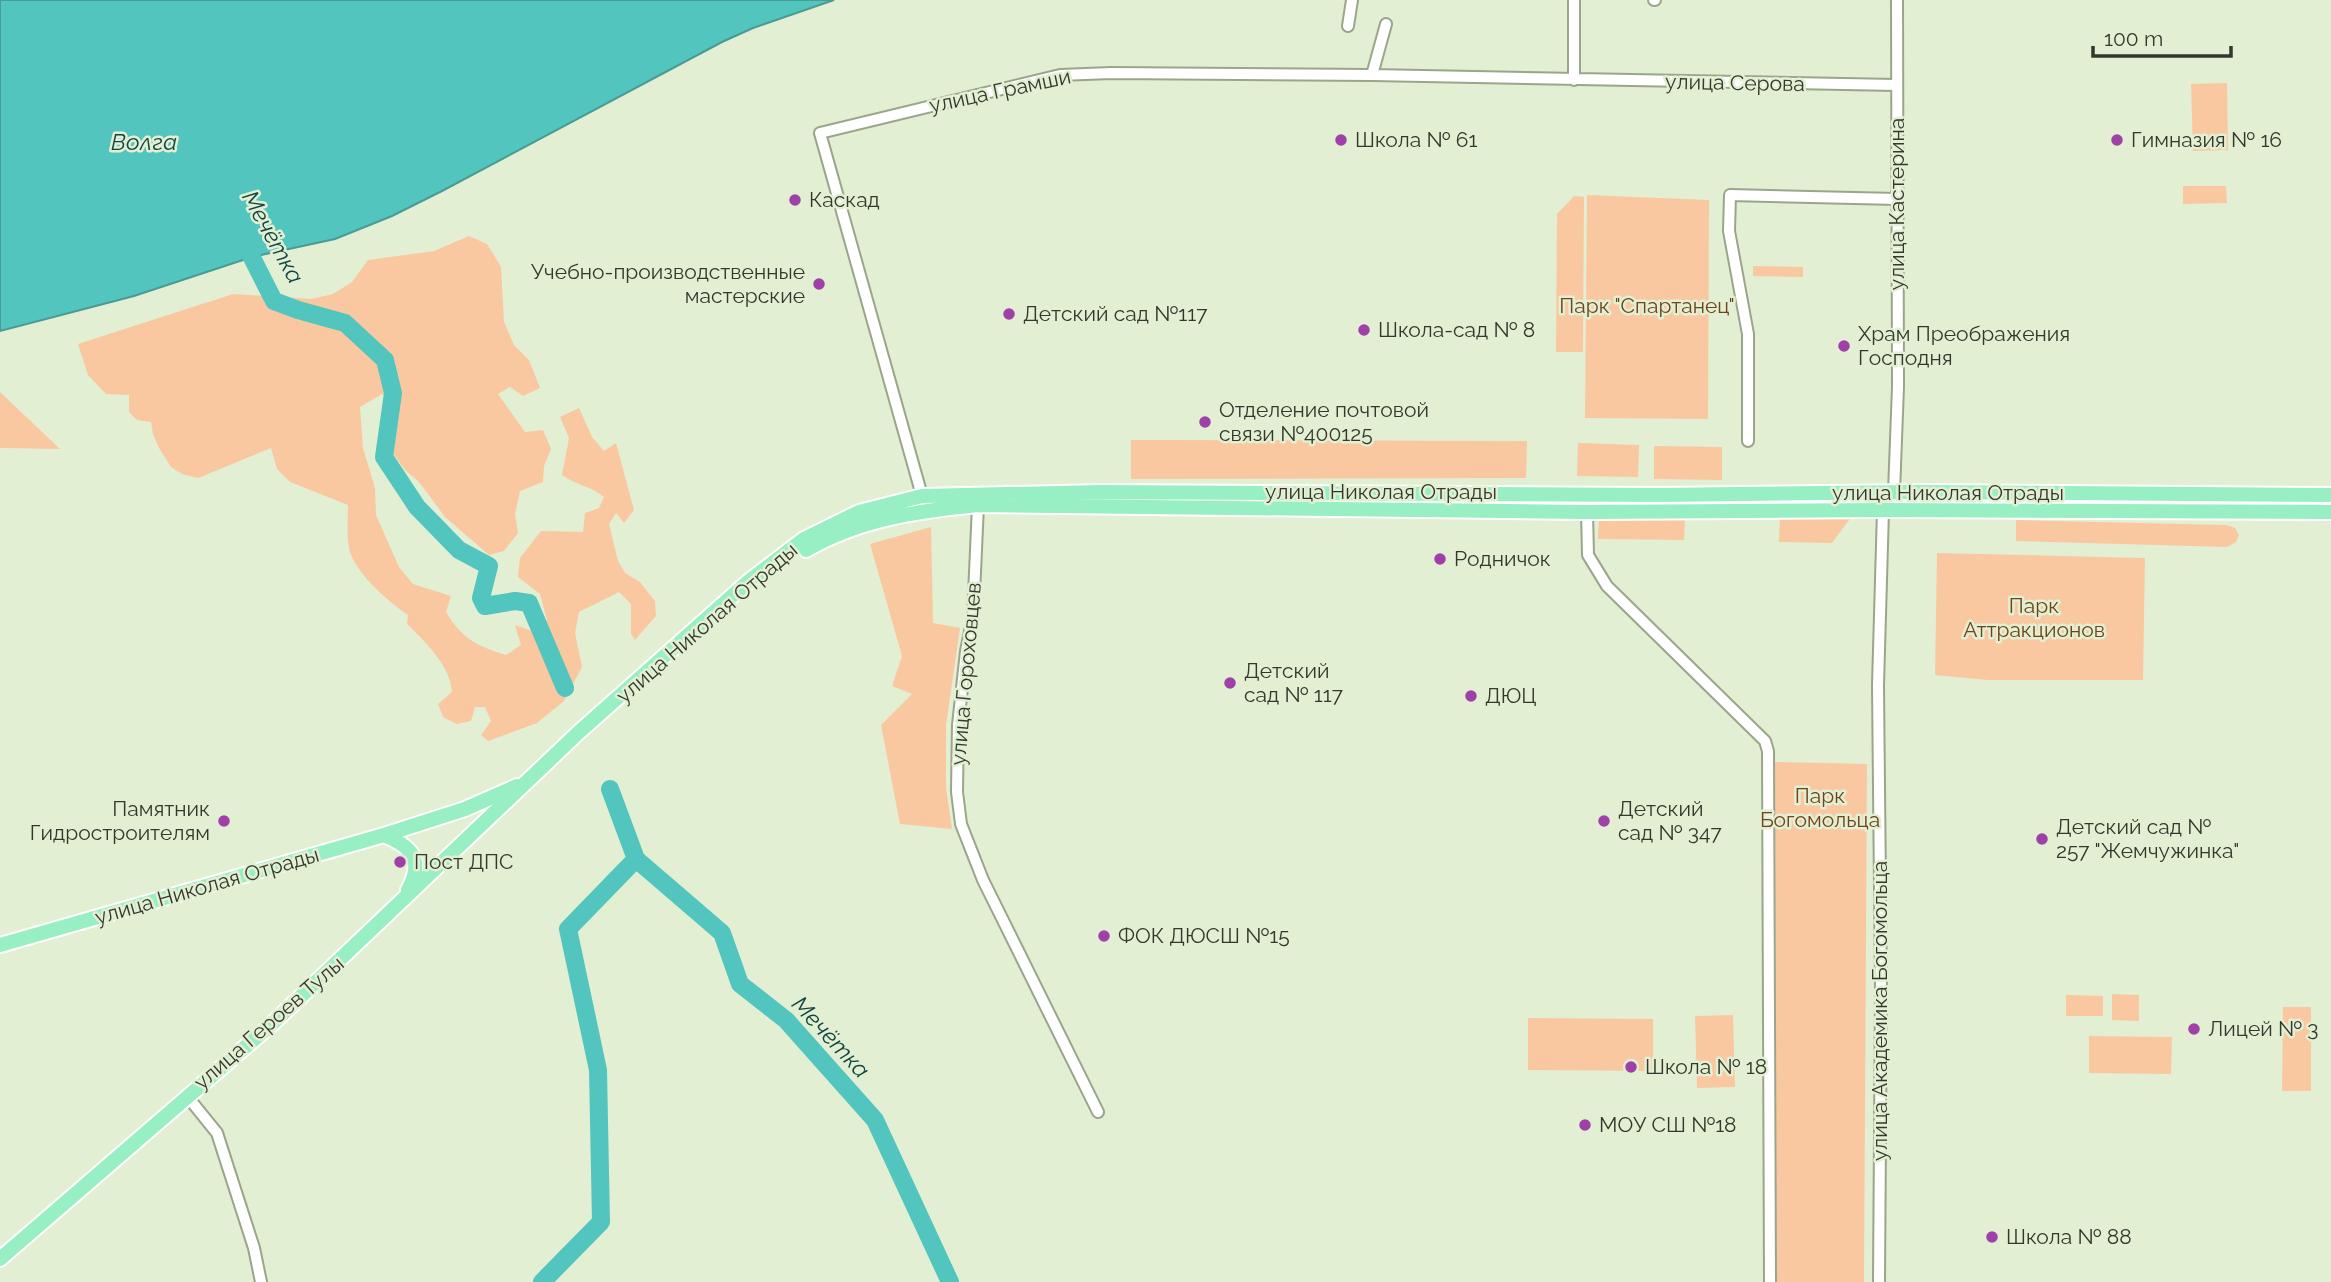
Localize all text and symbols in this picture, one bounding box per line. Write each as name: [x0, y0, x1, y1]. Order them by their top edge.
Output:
scale bar: [2093, 14, 2231, 58]
text: 100 m: [2104, 26, 2163, 51]
street label: улица Грамши: [927, 63, 1073, 118]
street label: улица Серова: [1665, 69, 1805, 96]
street label: улица Кастерина: [1884, 118, 1909, 290]
place label: Школа № 61: [1355, 127, 1478, 152]
place label: Гимназия № 16: [2131, 127, 2282, 152]
water label: Волга: [111, 128, 177, 155]
marker: Школа № 61: [1333, 132, 1349, 148]
marker: Гимназия № 16: [2109, 132, 2125, 148]
water label: Мечётка: [237, 186, 310, 288]
place label: Каскад: [809, 187, 880, 212]
marker: Каскад: [787, 192, 803, 208]
place label: Учебно-производственные мастерские: [531, 259, 805, 308]
marker: Учебно-производственные мастерские: [811, 276, 827, 292]
park label: Парк "Спартанец": [1559, 293, 1735, 318]
place label: Детский сад №117: [1023, 301, 1208, 326]
marker: Детский сад №117: [1001, 306, 1017, 322]
place label: Школа-сад № 8: [1378, 317, 1535, 342]
place label: Храм Преображения Господня: [1858, 321, 2070, 370]
marker: Школа-сад № 8: [1356, 322, 1372, 338]
marker: Храм Преображения Господня: [1836, 338, 1852, 354]
place label: Отделение почтовой связи №400125: [1219, 397, 1429, 446]
marker: Отделение почтовой связи №400125: [1197, 414, 1213, 430]
street label: улица Николая Отрады: [1265, 479, 1497, 504]
street label: улица Николая Отрады: [1832, 480, 2064, 505]
street label: улица Николая Отрады: [611, 537, 802, 708]
place label: Родничок: [1454, 546, 1551, 571]
marker: Родничок: [1432, 551, 1448, 567]
street label: улица Гороховцев: [945, 581, 986, 766]
park label: Парк Аттракционов: [1963, 593, 2105, 642]
place label: Детский сад № 117: [1244, 658, 1344, 707]
marker: Детский сад № 117: [1222, 675, 1238, 691]
place label: ДЮЦ: [1485, 683, 1537, 708]
marker: ДЮЦ: [1463, 688, 1479, 704]
park label: Парк Богомольца: [1760, 783, 1880, 832]
place label: Памятник Гидростроителям: [30, 796, 210, 845]
place label: Детский сад № 347: [1618, 796, 1722, 845]
marker: Памятник Гидростроителям: [216, 813, 232, 829]
marker: Детский сад № 347: [1596, 813, 1612, 829]
place label: Детский сад № 257 "Жемчужинка": [2056, 814, 2239, 863]
marker: Детский сад № 257 "Жемчужинка": [2034, 831, 2050, 847]
street label: улица Николая Отрады: [92, 842, 322, 929]
place label: Пост ДПС: [414, 849, 514, 874]
marker: Пост ДПС: [392, 854, 408, 870]
street label: улица Академика Богомольца: [1867, 861, 1892, 1161]
place label: ФОК ДЮСШ №15: [1118, 923, 1290, 948]
marker: ФОК ДЮСШ №15: [1096, 928, 1112, 944]
street label: улица Героев Тулы: [189, 951, 349, 1095]
water label: Мечётка: [787, 990, 876, 1083]
place label: Лицей № 3: [2208, 1016, 2319, 1041]
marker: Лицей № 3: [2186, 1021, 2202, 1037]
place label: Школа № 18: [1645, 1054, 1767, 1079]
marker: Школа № 18: [1623, 1059, 1639, 1075]
place label: МОУ СШ №18: [1599, 1112, 1737, 1137]
marker: МОУ СШ №18: [1577, 1117, 1593, 1133]
place label: Школа № 88: [2006, 1224, 2132, 1249]
marker: Школа № 88: [1984, 1229, 2000, 1245]

